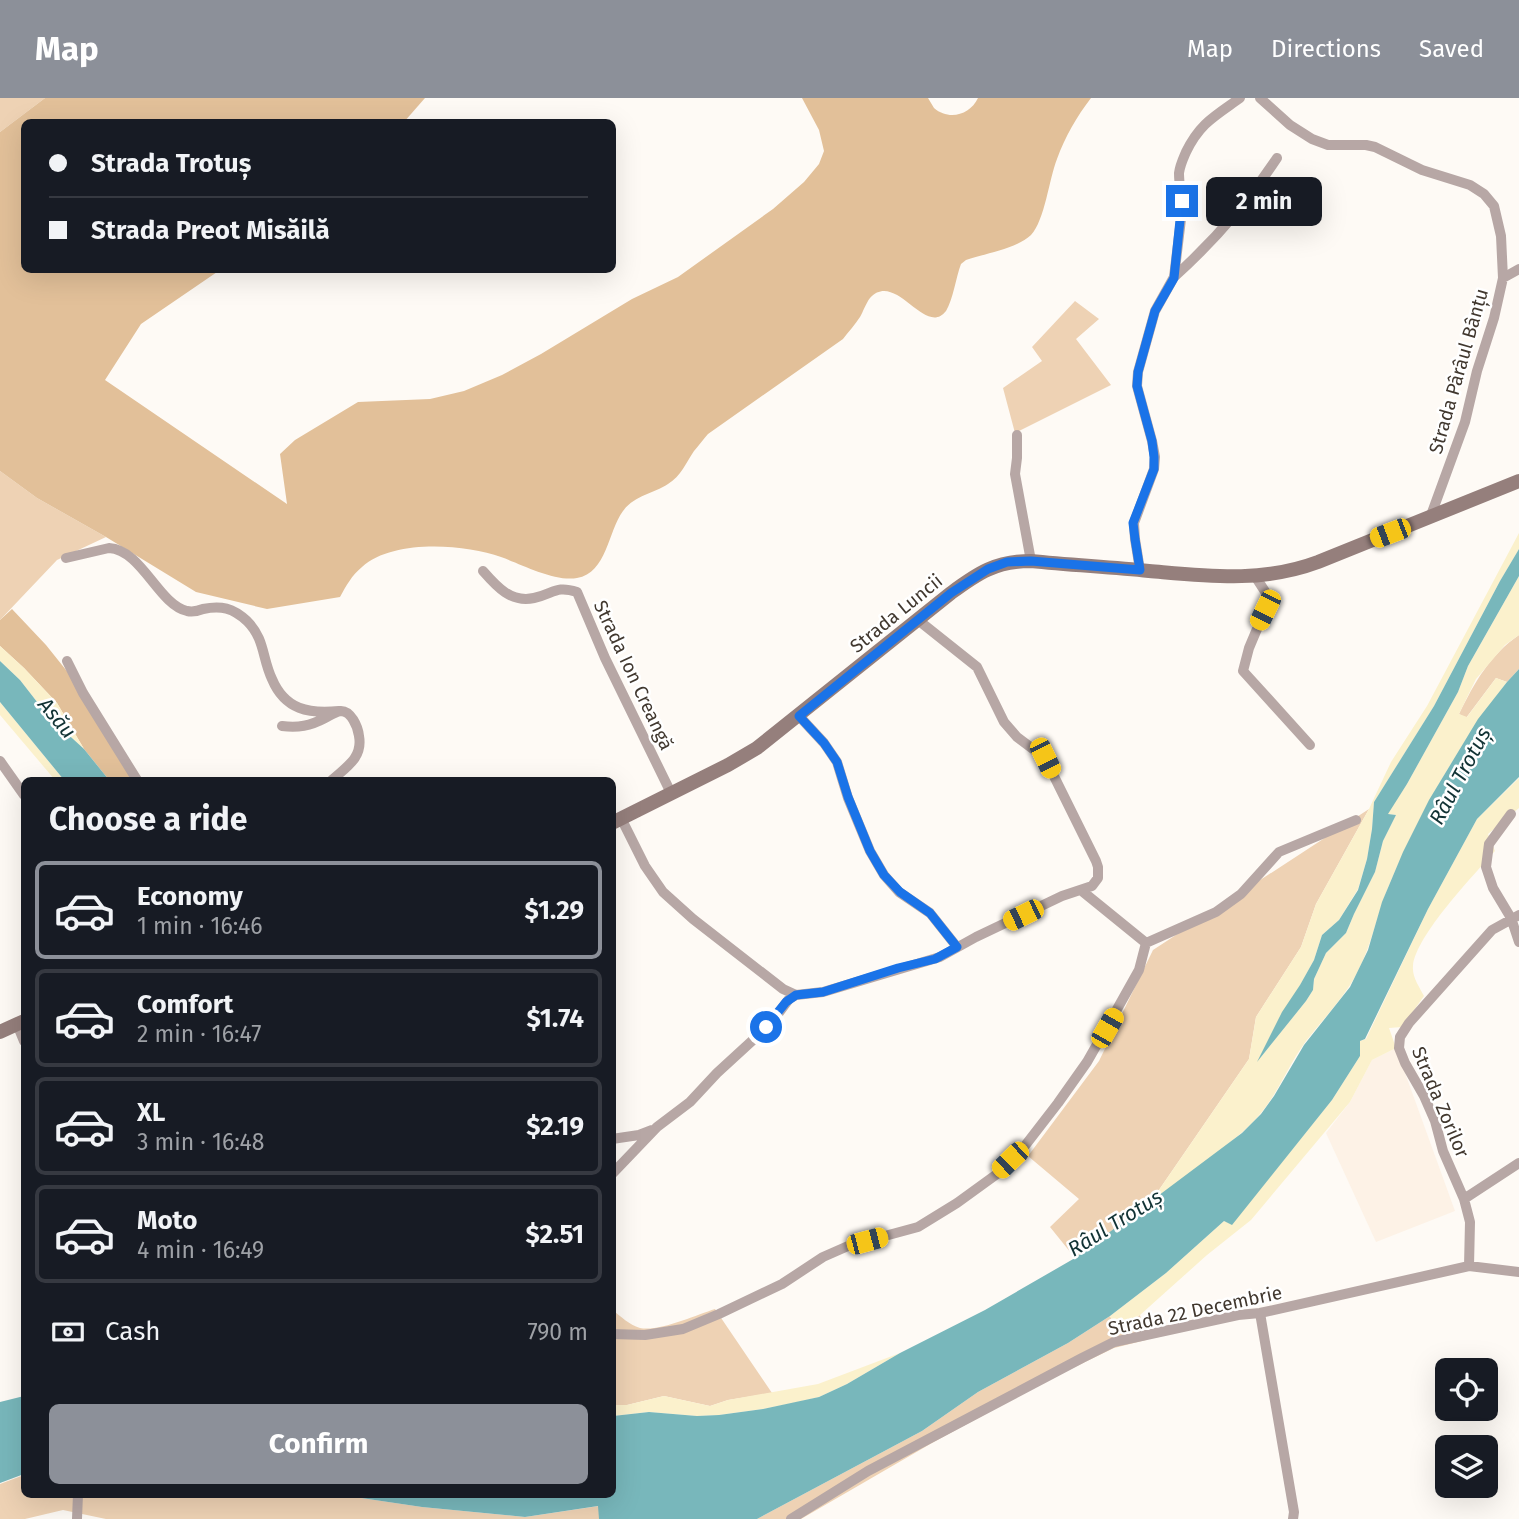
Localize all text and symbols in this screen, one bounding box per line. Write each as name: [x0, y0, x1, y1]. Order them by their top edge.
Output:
text: Map: [35, 29, 99, 69]
text: Map: [1187, 35, 1233, 63]
text: Directions: [1271, 35, 1381, 63]
text: Saved: [1419, 35, 1484, 63]
text: Strada Trotuș: [91, 148, 251, 179]
callout: 2 min: [1206, 176, 1322, 226]
route end: [1166, 185, 1198, 217]
text: 2 min: [1236, 187, 1292, 215]
text: Strada Preot Misăilă: [91, 215, 330, 246]
street label: Strada Pârâul Bânțu: [1424, 286, 1494, 457]
car: [1367, 516, 1414, 550]
street label: Strada Luncii: [846, 569, 947, 658]
car: [1247, 587, 1284, 633]
street label: Strada Ion Creangă: [589, 597, 678, 754]
water label: Asău: [32, 691, 82, 744]
water label: Râul Trotuș: [1423, 723, 1497, 829]
car: [1027, 735, 1064, 781]
text: Choose a ride: [49, 800, 247, 838]
icon: car: [53, 879, 116, 942]
text: Economy: [137, 881, 243, 912]
text: $1.29: [525, 895, 584, 926]
car: [1000, 896, 1047, 934]
text: 1 min · 16:46: [137, 912, 263, 940]
icon: car: [53, 987, 116, 1050]
text: Comfort: [137, 989, 233, 1020]
text: $1.74: [527, 1003, 584, 1034]
car: [1088, 1005, 1127, 1051]
route start: [750, 1011, 782, 1043]
text: 2 min · 16:47: [137, 1020, 261, 1048]
street label: Strada Zorilor: [1407, 1043, 1474, 1162]
icon: car: [53, 1095, 116, 1158]
text: XL: [137, 1097, 165, 1128]
text: $2.19: [526, 1111, 584, 1142]
text: 3 min · 16:48: [137, 1128, 265, 1156]
car: [988, 1138, 1033, 1182]
water label: Râul Trotuș: [1063, 1184, 1167, 1262]
icon: car: [53, 1203, 116, 1266]
text: Moto: [137, 1205, 197, 1236]
text: $2.51: [526, 1219, 584, 1250]
car: [844, 1225, 891, 1257]
text: 4 min · 16:49: [137, 1236, 264, 1264]
street label: Strada 22 Decembrie: [1106, 1281, 1284, 1340]
icon: cash: [49, 1313, 87, 1351]
text: Cash: [105, 1316, 161, 1347]
text: 790 m: [527, 1318, 588, 1346]
map controls: [1435, 1358, 1498, 1498]
button: locate: [1435, 1358, 1498, 1421]
button: Confirm: [49, 1404, 588, 1484]
button: layers: [1435, 1435, 1498, 1498]

